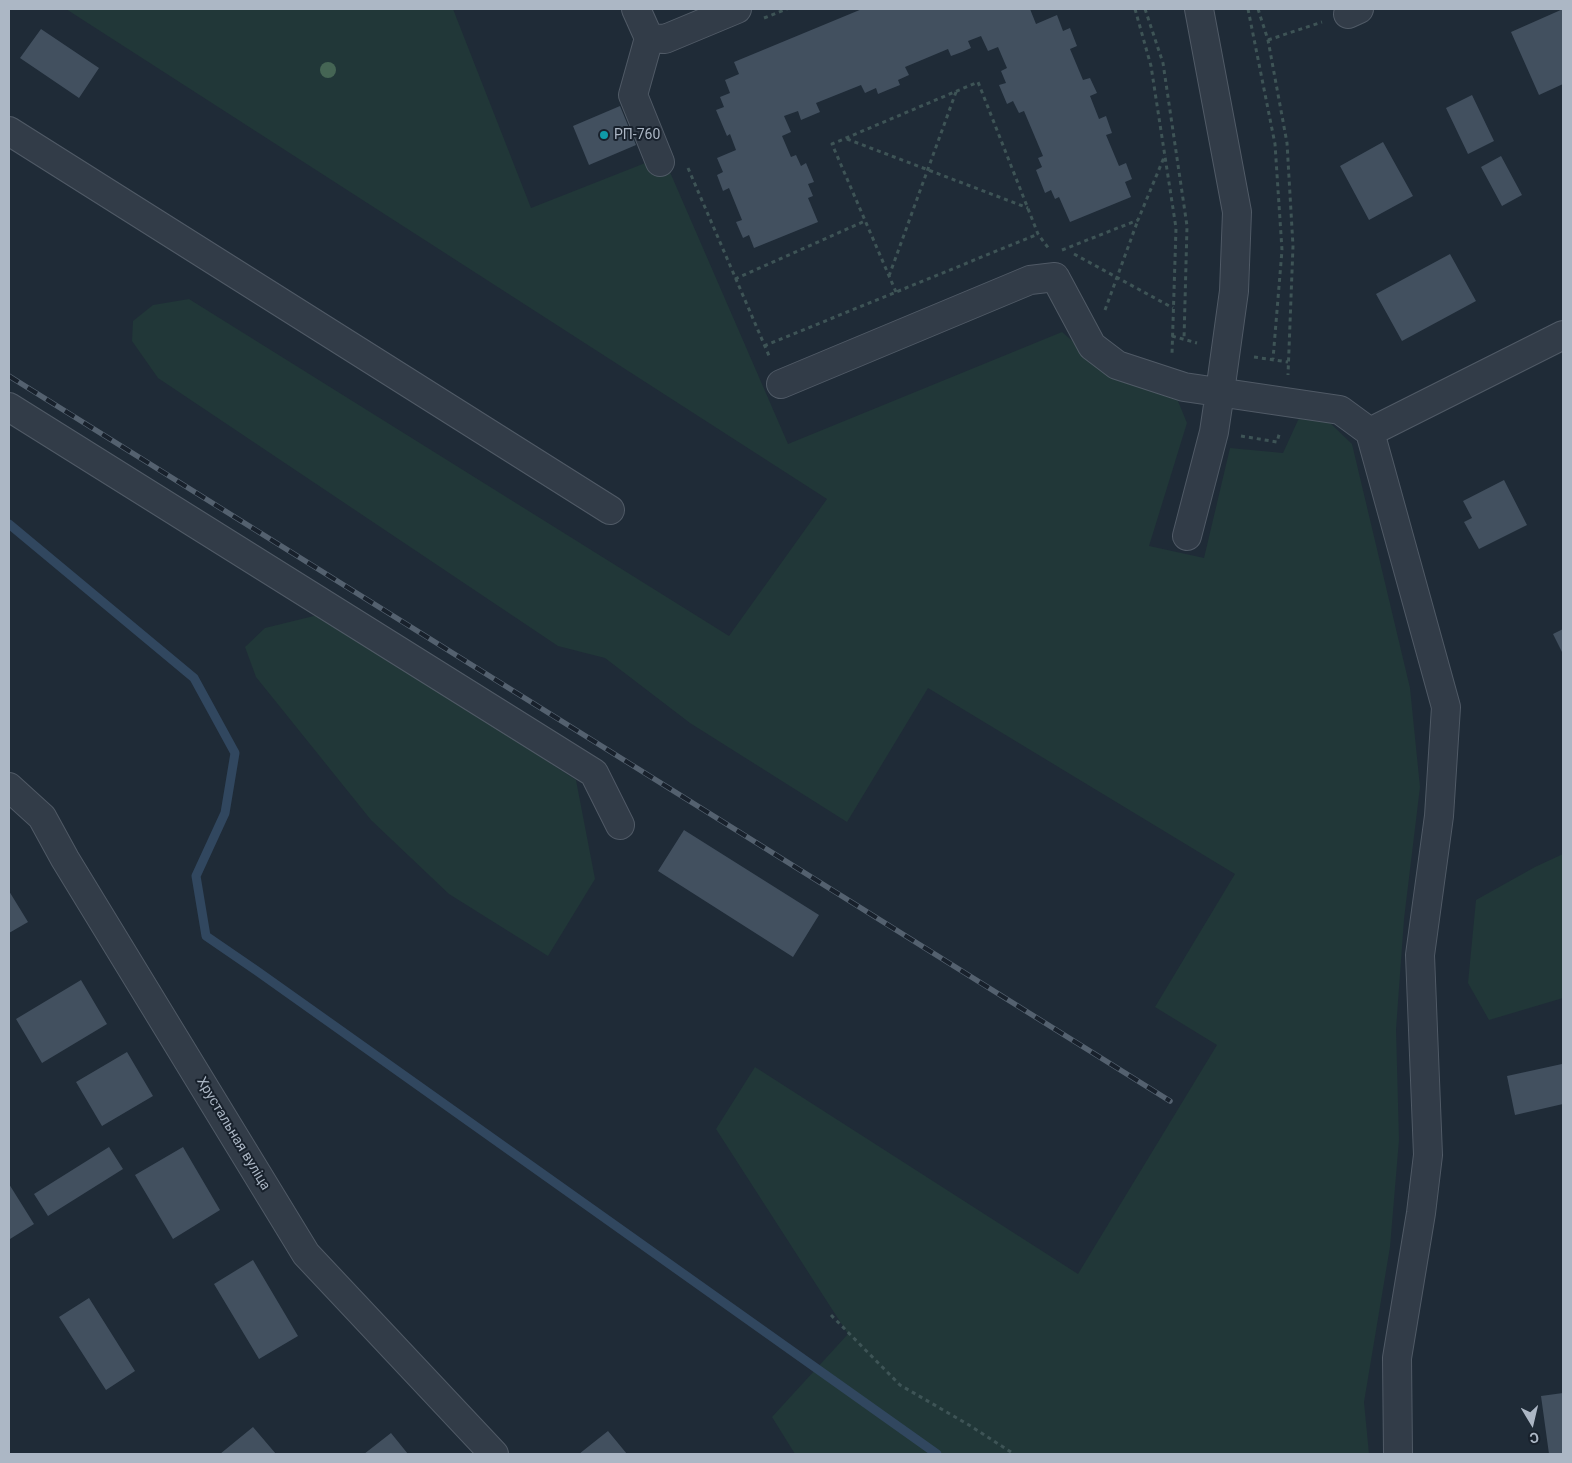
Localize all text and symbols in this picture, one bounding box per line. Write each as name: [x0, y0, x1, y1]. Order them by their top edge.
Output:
place label: РП-760: [614, 127, 660, 143]
marker: РП-760: [598, 129, 610, 141]
street label: Хрустальная вуліца: [193, 1074, 273, 1194]
north arrow: [1507, 1398, 1557, 1448]
text: С: [1529, 1429, 1540, 1446]

